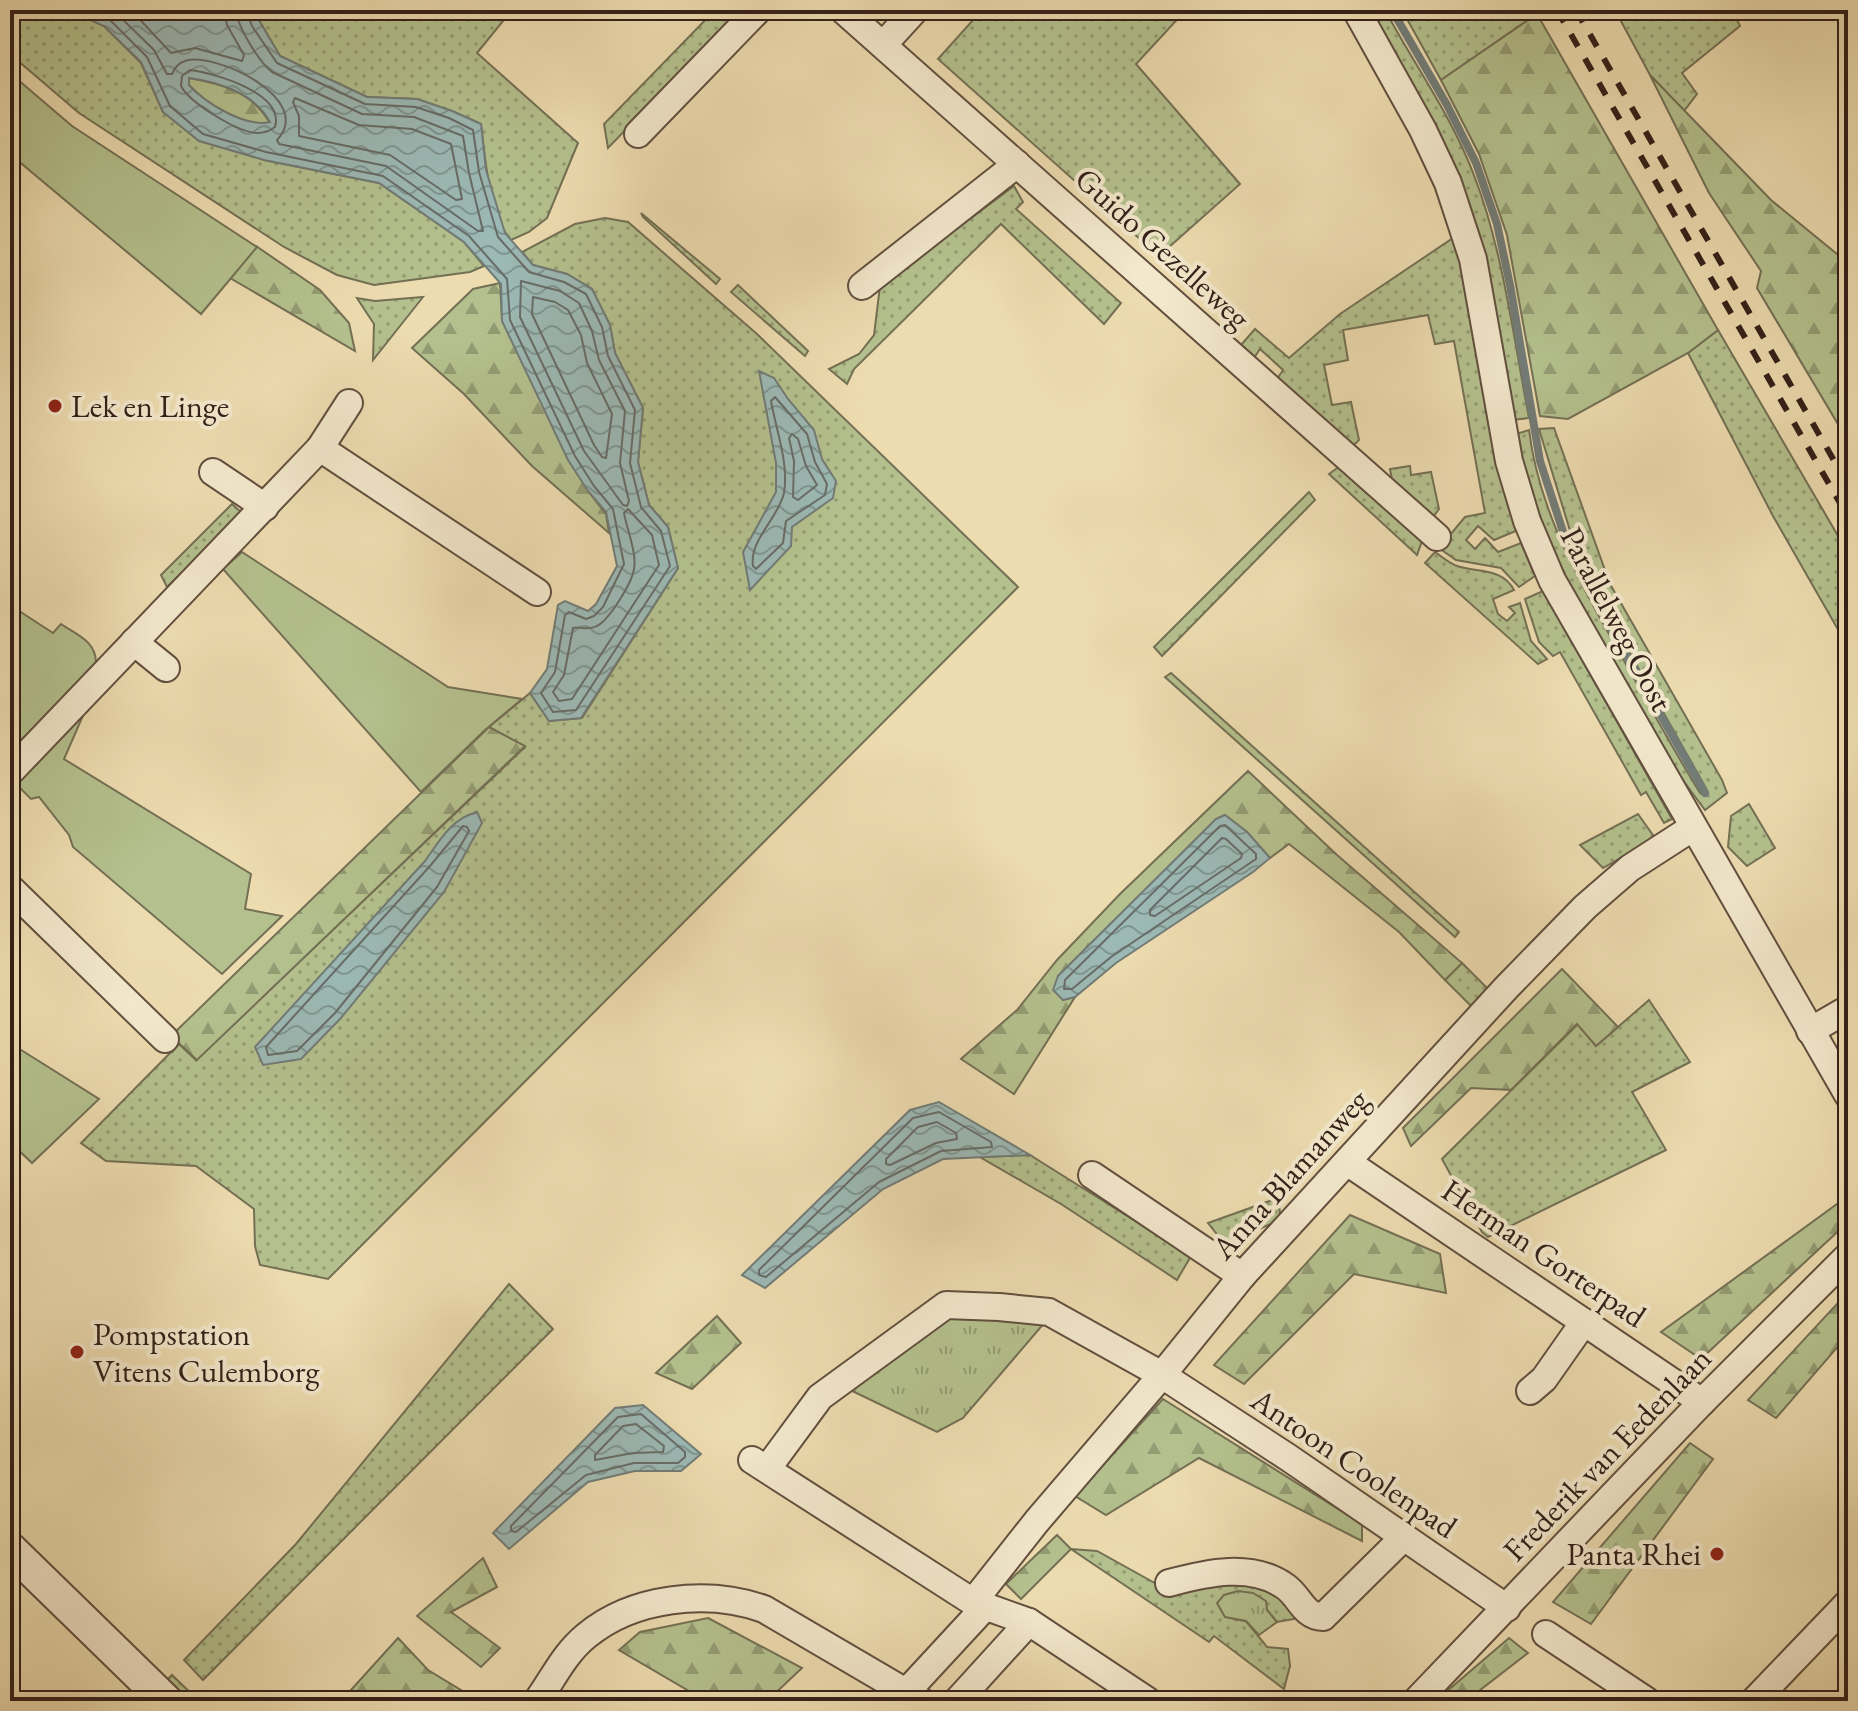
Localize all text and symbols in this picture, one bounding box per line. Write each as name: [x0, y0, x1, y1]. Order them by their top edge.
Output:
street label: Guido Gezelleweg: [1066, 158, 1260, 339]
place label: Lek en Linge: [71, 385, 229, 427]
marker: Lek en Linge: [46, 397, 64, 415]
street label: Parallelweg Oost: [1551, 520, 1683, 718]
street label: Anna Blamanweg: [1202, 1079, 1378, 1269]
street label: Herman Gorterpad: [1434, 1169, 1655, 1337]
place label: Pompstation Vitens Culemborg: [93, 1313, 321, 1392]
street label: Frederik van Eedenlaan: [1494, 1338, 1720, 1570]
marker: Pompstation Vitens Culemborg: [68, 1343, 86, 1361]
street label: Antoon Coolenpad: [1242, 1378, 1466, 1548]
place label: Panta Rhei: [1566, 1533, 1701, 1575]
marker: Panta Rhei: [1708, 1545, 1726, 1563]

